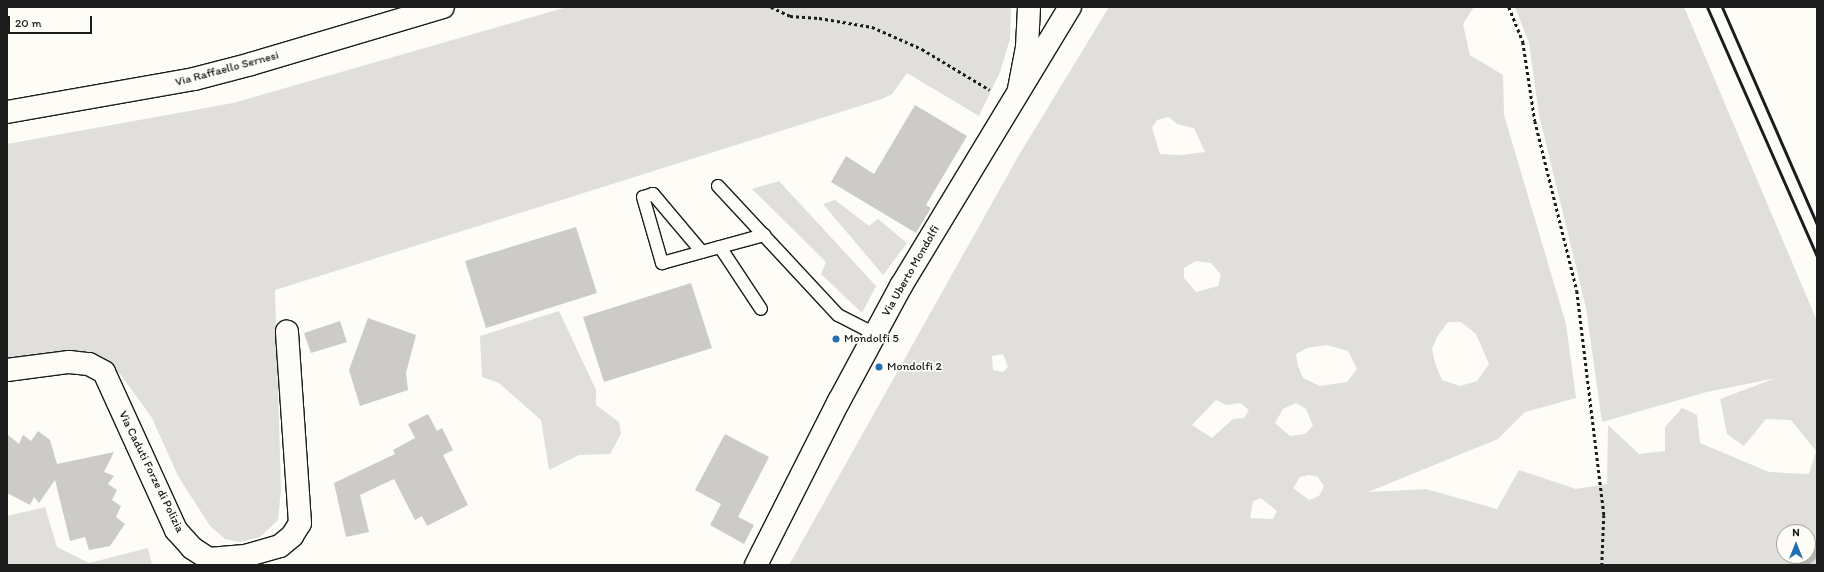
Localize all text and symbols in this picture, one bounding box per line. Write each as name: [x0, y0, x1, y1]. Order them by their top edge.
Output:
scale bar: [10, 8, 94, 34]
text: 20 m: [15, 16, 42, 30]
street label: Via Raffaello Sernesi: [174, 48, 280, 90]
street label: Via Uberto Mondolfi: [879, 223, 943, 319]
place label: Mondolfi 5: [844, 332, 899, 346]
marker: Mondolfi 5: [831, 334, 841, 344]
place label: Mondolfi 2: [887, 360, 942, 374]
marker: Mondolfi 2: [874, 362, 884, 372]
street label: Via Caduti Forze di Polizia: [115, 409, 187, 535]
north arrow: [1776, 524, 1816, 564]
text: N: [1792, 526, 1800, 539]

